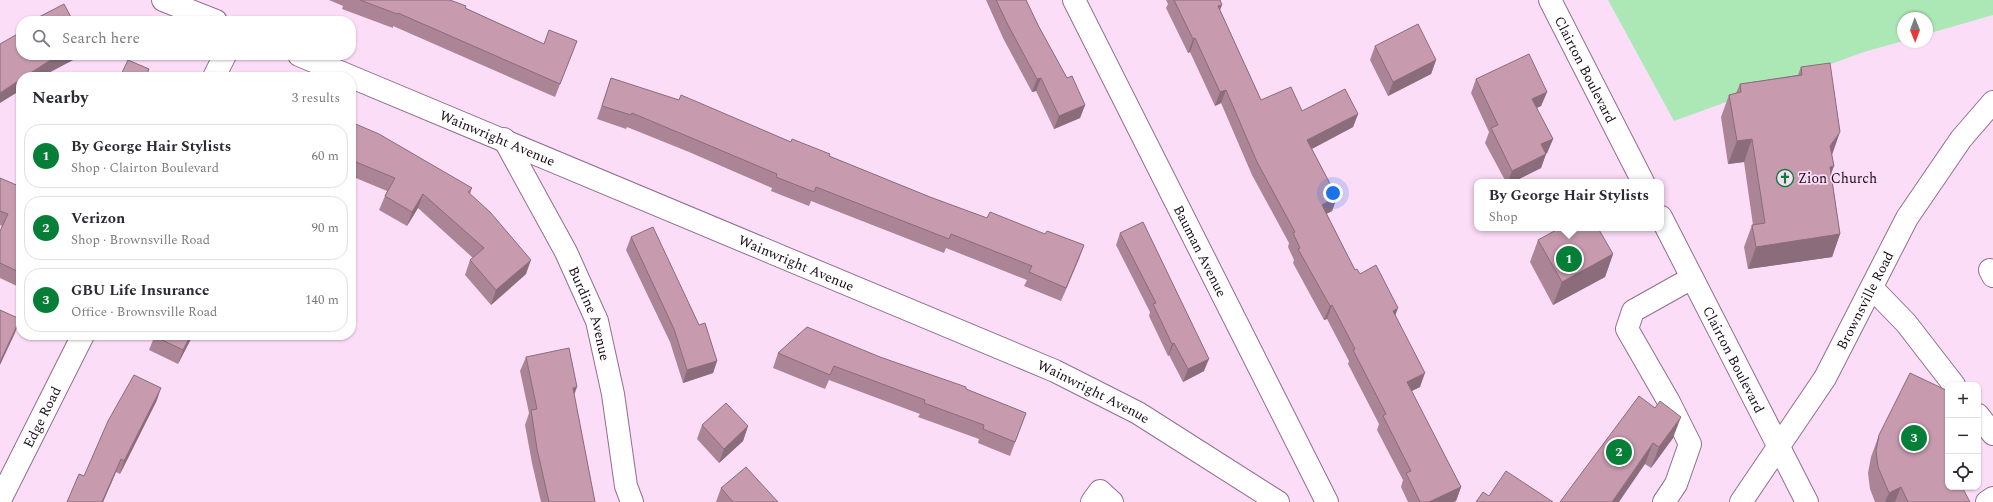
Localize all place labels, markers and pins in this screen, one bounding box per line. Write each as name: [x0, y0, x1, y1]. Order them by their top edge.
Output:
church icon: Zion Church: [1775, 168, 1795, 188]
place label: Zion Church: [1798, 168, 1877, 189]
pin: 1: [1556, 244, 1582, 274]
pin: 3: [1901, 423, 1927, 453]
pin: 2: [1606, 437, 1632, 467]

